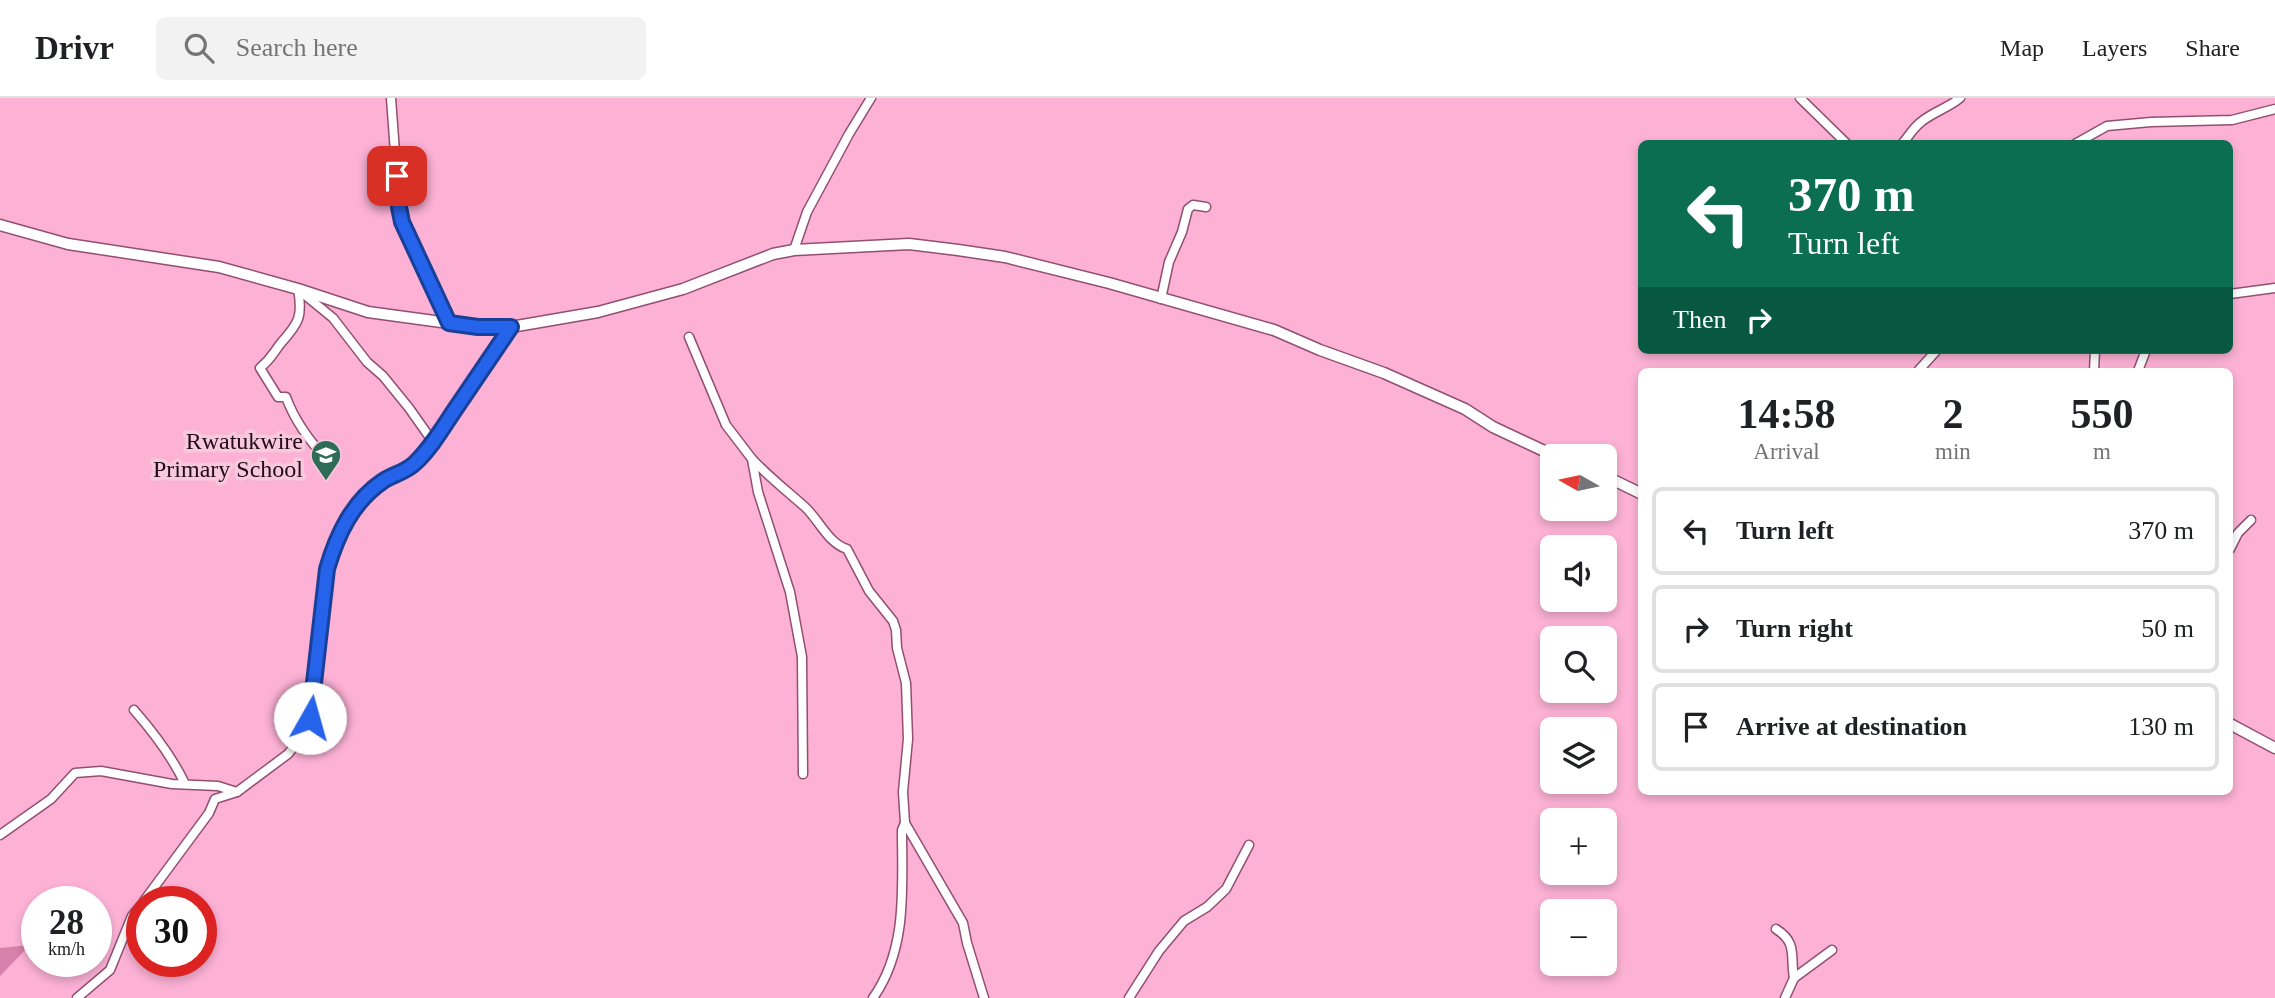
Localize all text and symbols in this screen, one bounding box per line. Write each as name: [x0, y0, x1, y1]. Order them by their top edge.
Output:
search box: [156, 17, 646, 80]
icon: search: [180, 29, 218, 67]
text: Drivr: [35, 30, 114, 66]
text: Search here: [236, 33, 358, 62]
text: Map: [2000, 35, 2044, 61]
text: Layers: [2082, 35, 2147, 61]
text: Share: [2185, 35, 2240, 61]
pin: [367, 146, 427, 206]
icon: arrive: [378, 157, 416, 195]
text: 370 m: [1788, 167, 1915, 222]
icon: left: [1673, 168, 1764, 259]
text: Turn left: [1788, 225, 1900, 261]
icon: right: [1740, 301, 1778, 339]
text: Then: [1673, 305, 1726, 334]
text: 14:58: [1738, 391, 1836, 437]
text: 2: [1942, 391, 1963, 437]
text: 550: [2070, 391, 2133, 437]
place label: Rwatukwire Primary School: [153, 428, 303, 482]
school or university icon: Rwatukwire Primary School: [309, 438, 343, 482]
text: Arrival: [1753, 439, 1820, 464]
text: min: [1935, 439, 1971, 464]
text: m: [2093, 439, 2111, 464]
north arrow: [1540, 444, 1617, 522]
map controls: [1540, 444, 1617, 976]
icon: left: [1677, 512, 1715, 550]
text: Turn left: [1736, 516, 1834, 545]
text: 370 m: [2128, 516, 2194, 545]
button: sound: [1540, 535, 1617, 612]
icon: right: [1677, 610, 1715, 648]
text: Turn right: [1736, 614, 1853, 643]
text: 50 m: [2141, 614, 2194, 643]
button: search: [1540, 626, 1617, 703]
position arrow: [273, 681, 347, 755]
icon: arrive: [1677, 708, 1715, 746]
text: Arrive at destination: [1736, 712, 1967, 741]
text: 130 m: [2128, 712, 2194, 741]
button: layers: [1540, 717, 1617, 794]
button: +: [1540, 808, 1617, 885]
speed limit sign: 30: [126, 886, 217, 977]
button: −: [1540, 899, 1617, 976]
text: 28: [49, 903, 84, 942]
text: km/h: [48, 939, 85, 959]

